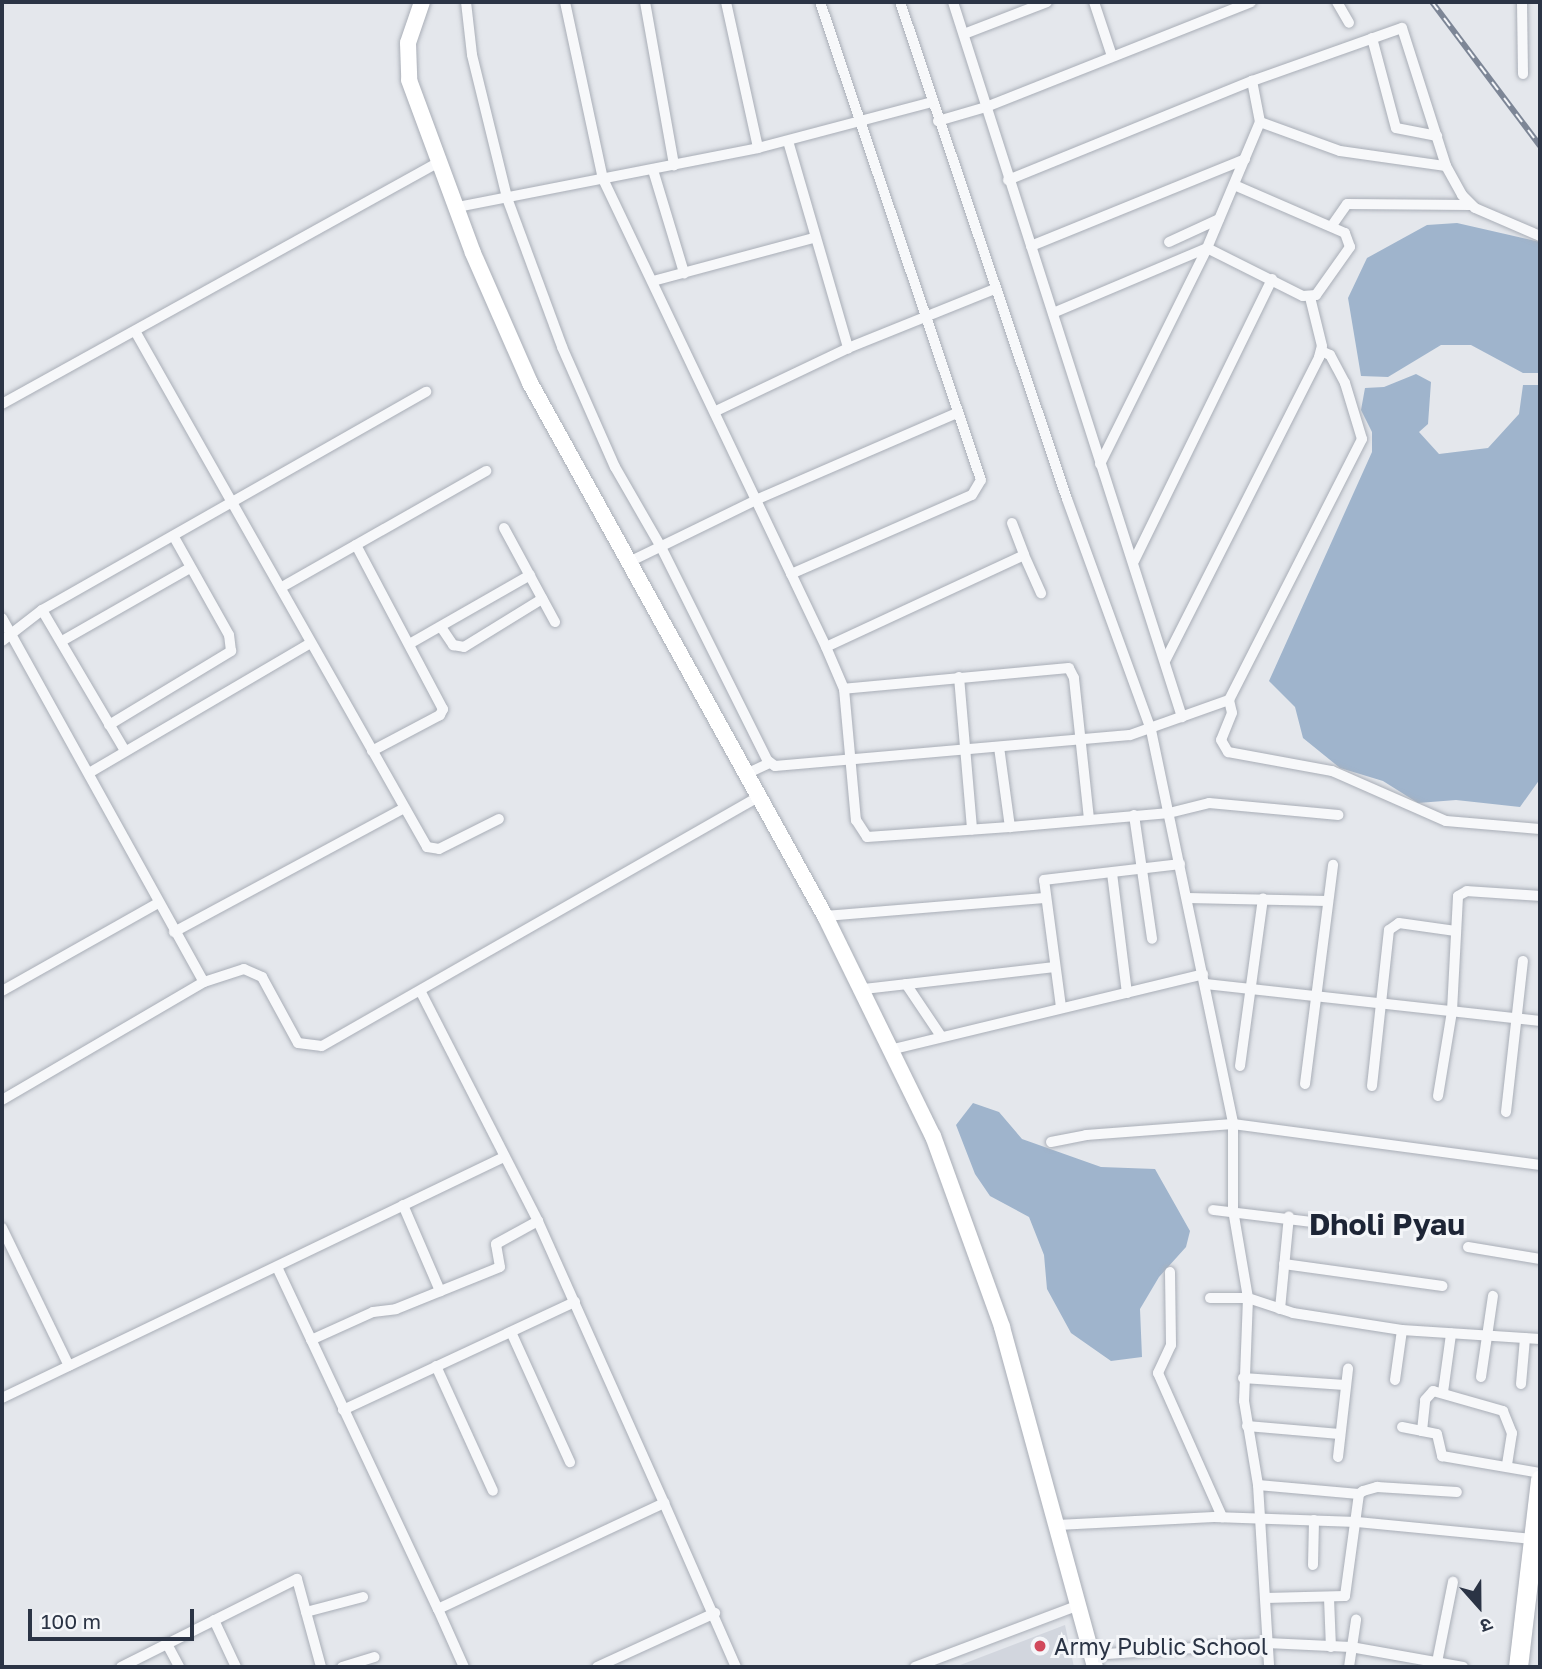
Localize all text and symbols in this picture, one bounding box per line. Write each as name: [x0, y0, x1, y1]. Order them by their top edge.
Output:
district label: Dholi Pyau: [1309, 1206, 1465, 1242]
north arrow: [1444, 1571, 1514, 1641]
scale bar: [32, 1596, 198, 1640]
text: 100 m: [41, 1608, 101, 1634]
text: उ: [1477, 1613, 1496, 1639]
place label: Army Public School: [1054, 1632, 1268, 1660]
marker: Army Public School: [1032, 1638, 1048, 1654]

